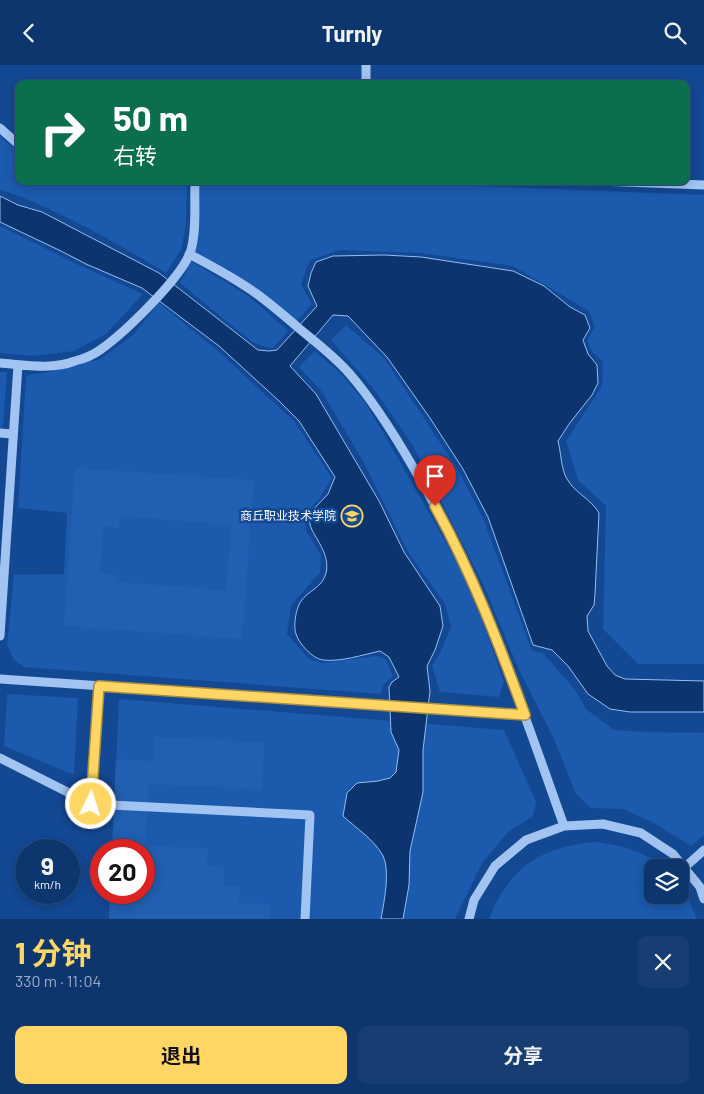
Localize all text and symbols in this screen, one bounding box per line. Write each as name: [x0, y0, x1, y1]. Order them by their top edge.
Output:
icon: back: [15, 19, 43, 47]
icon: search: [661, 19, 689, 47]
text: Turnly: [322, 20, 382, 46]
text: 50 m: [113, 96, 188, 138]
icon: right: [30, 100, 95, 165]
text: 右转: [113, 142, 157, 168]
pin: [414, 455, 456, 506]
icon: arrive: [421, 462, 449, 490]
school or university icon: 商丘职业技术学院: [340, 504, 364, 528]
place label: 商丘职业技术学院: [240, 508, 336, 522]
position arrow: [64, 777, 116, 829]
speed limit sign: 20: [90, 839, 155, 904]
text: 9: [41, 850, 54, 880]
map controls: [644, 859, 689, 904]
button: layers: [644, 859, 689, 904]
text: km/h: [34, 877, 61, 891]
text: 1 分钟: [15, 934, 92, 970]
button: close: [637, 936, 689, 988]
text: 330 m · 11:04: [15, 971, 101, 990]
button: 退出: [15, 1026, 347, 1084]
button: 分享: [357, 1026, 689, 1084]

